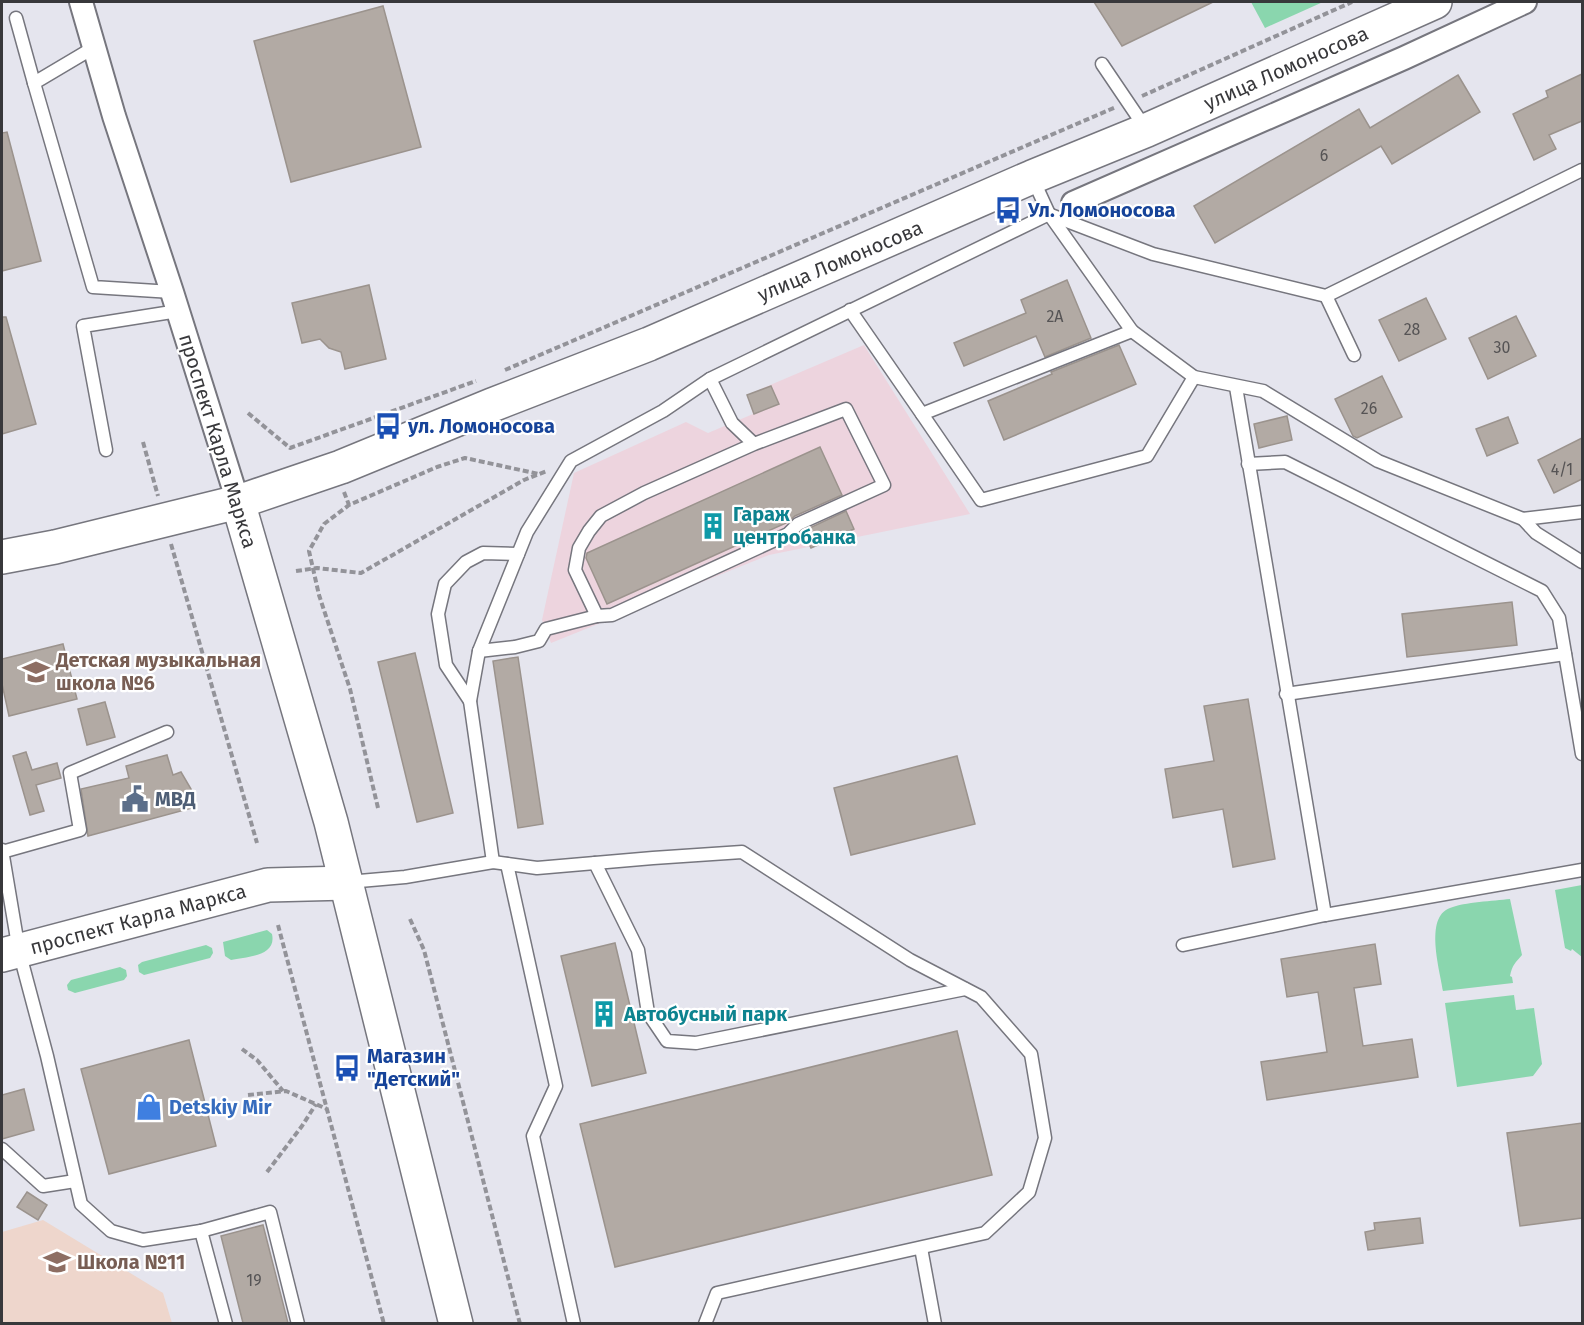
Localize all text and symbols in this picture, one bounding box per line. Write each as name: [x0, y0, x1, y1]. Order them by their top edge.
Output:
street label: улица Ломоносова: [1200, 21, 1372, 115]
house number: 6: [1320, 146, 1328, 165]
bus stop icon: Ул. Ломоносова: [993, 195, 1023, 225]
place label: Ул. Ломоносова: [1027, 198, 1176, 222]
street label: улица Ломоносова: [754, 215, 926, 307]
house number: 2А: [1046, 307, 1064, 326]
house number: 28: [1404, 320, 1421, 339]
street label: проспект Карла Маркса: [174, 331, 262, 551]
house number: 30: [1494, 338, 1511, 357]
house number: 26: [1361, 399, 1377, 418]
bus stop icon: ул. Ломоносова: [373, 411, 403, 441]
place label: ул. Ломоносова: [407, 414, 555, 438]
house number: 4/1: [1551, 460, 1573, 479]
place label: Гараж центробанка: [733, 502, 856, 549]
building icon: Гараж центробанка: [698, 511, 728, 541]
place label: Детская музыкальная школа №6: [55, 648, 261, 695]
school or university icon: Детская музыкальная школа №6: [21, 657, 51, 687]
public building icon: МВД: [120, 784, 150, 814]
place label: МВД: [155, 787, 196, 811]
street label: проспект Карла Маркса: [27, 879, 249, 959]
building icon: Автобусный парк: [589, 999, 619, 1029]
place label: Автобусный парк: [623, 1002, 788, 1026]
place label: Магазин "Детский": [367, 1044, 460, 1091]
bus stop icon: Магазин "Детский": [332, 1053, 362, 1083]
shop icon: Detskiy Mir: [134, 1092, 164, 1122]
place label: Detskiy Mir: [169, 1095, 273, 1119]
school or university icon: Школа №11: [42, 1247, 72, 1277]
place label: Школа №11: [77, 1250, 185, 1274]
house number: 19: [246, 1271, 262, 1290]

